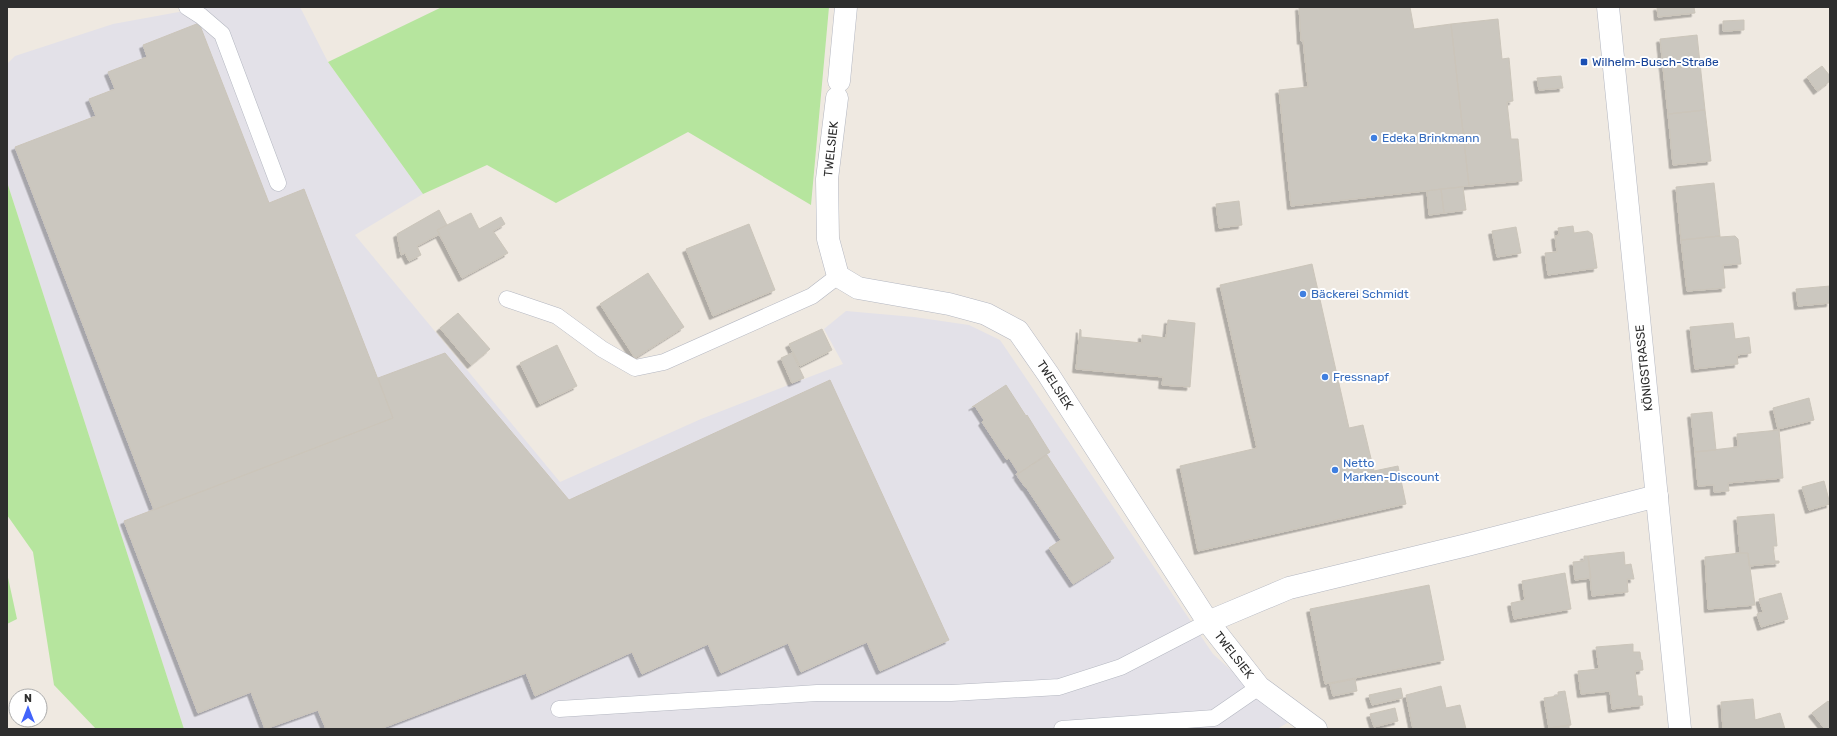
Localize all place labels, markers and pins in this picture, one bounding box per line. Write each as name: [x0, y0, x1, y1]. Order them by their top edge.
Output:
place label: Wilhelm-Busch-Straße: [1592, 55, 1719, 69]
marker: Wilhelm-Busch-Straße: [1579, 57, 1589, 67]
place label: Edeka Brinkmann: [1382, 131, 1479, 145]
marker: Edeka Brinkmann: [1369, 133, 1379, 143]
place label: Bäckerei Schmidt: [1311, 287, 1409, 301]
marker: Bäckerei Schmidt: [1298, 289, 1308, 299]
place label: Fressnapf: [1333, 370, 1389, 384]
marker: Fressnapf: [1320, 372, 1330, 382]
place label: Netto Marken-Discount: [1343, 456, 1440, 484]
marker: Netto Marken-Discount: [1330, 465, 1340, 475]

